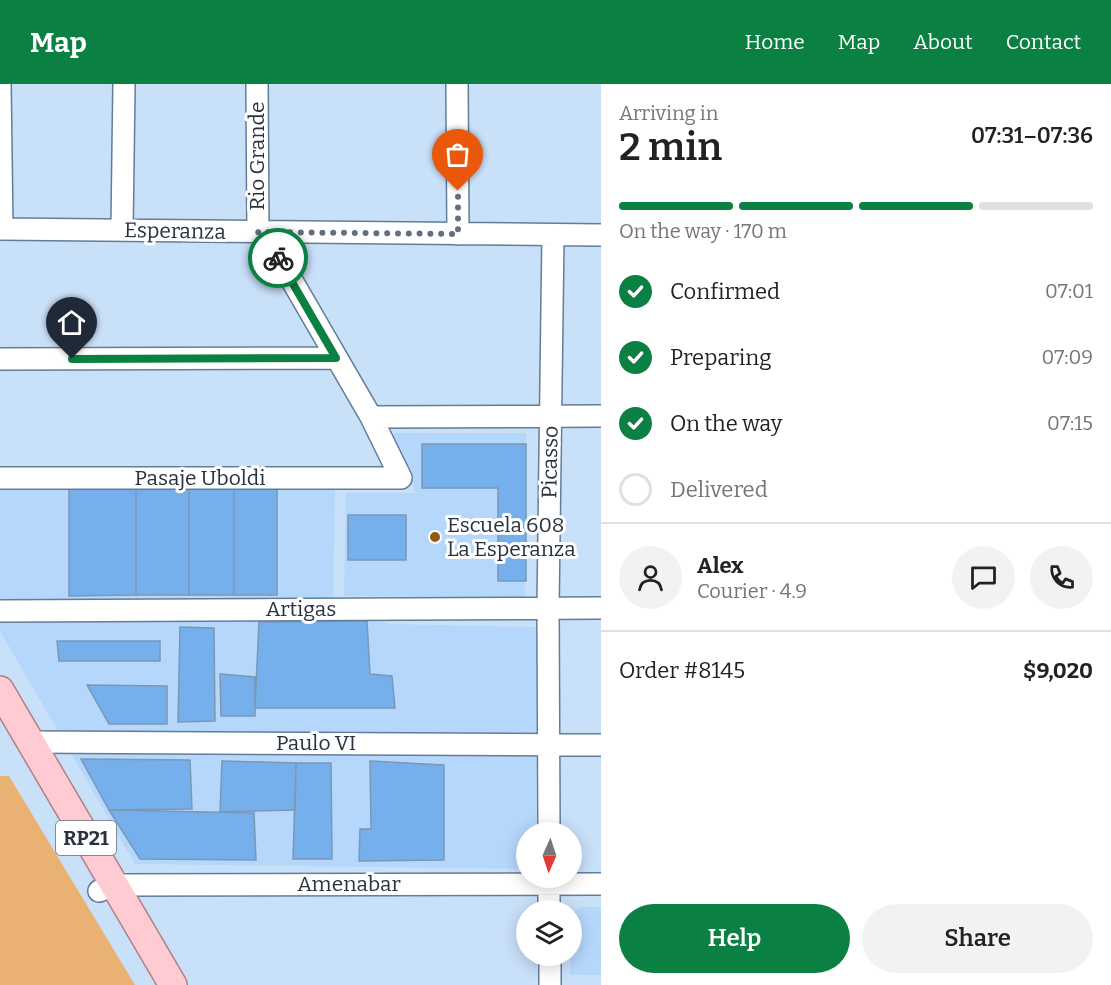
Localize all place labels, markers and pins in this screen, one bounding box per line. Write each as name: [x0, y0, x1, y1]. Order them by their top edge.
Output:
pin: [432, 129, 483, 191]
pin: [46, 297, 97, 359]
place label: Escuela 608 La Esperanza: [447, 512, 576, 562]
marker: Escuela 608 La Esperanza: [428, 530, 442, 544]

